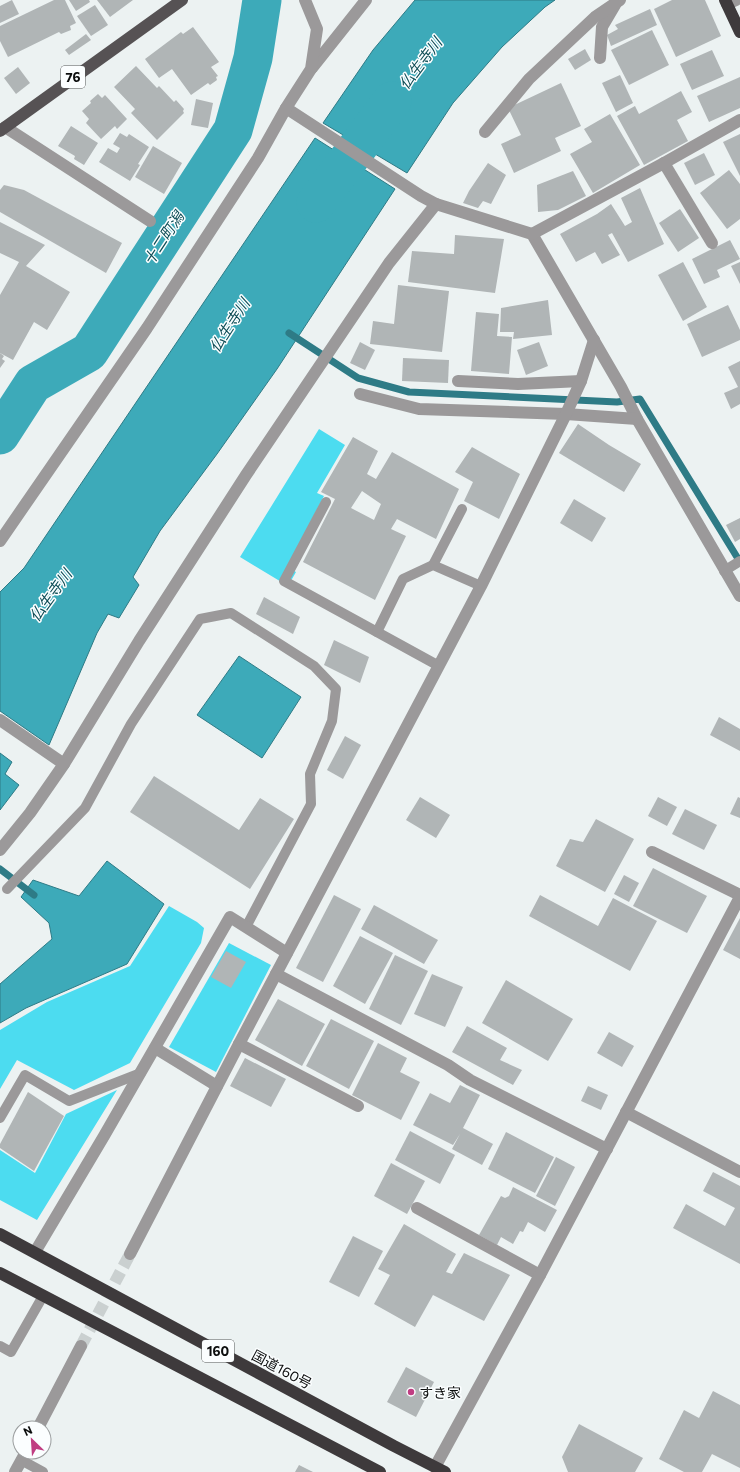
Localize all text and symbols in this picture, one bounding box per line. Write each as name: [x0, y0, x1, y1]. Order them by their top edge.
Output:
water label: 仏生寺川: [395, 32, 446, 92]
road number: 76: [61, 66, 85, 88]
water label: 十二町潟: [139, 206, 188, 268]
water label: 仏生寺川: [205, 293, 254, 355]
water label: 仏生寺川: [25, 564, 76, 625]
road number: 160: [202, 1340, 234, 1362]
street label: 国道160号: [249, 1346, 315, 1392]
place label: すき家: [419, 1384, 461, 1401]
marker: すき家: [406, 1387, 416, 1397]
north arrow: [12, 1420, 52, 1460]
text: N: [21, 1423, 34, 1438]

